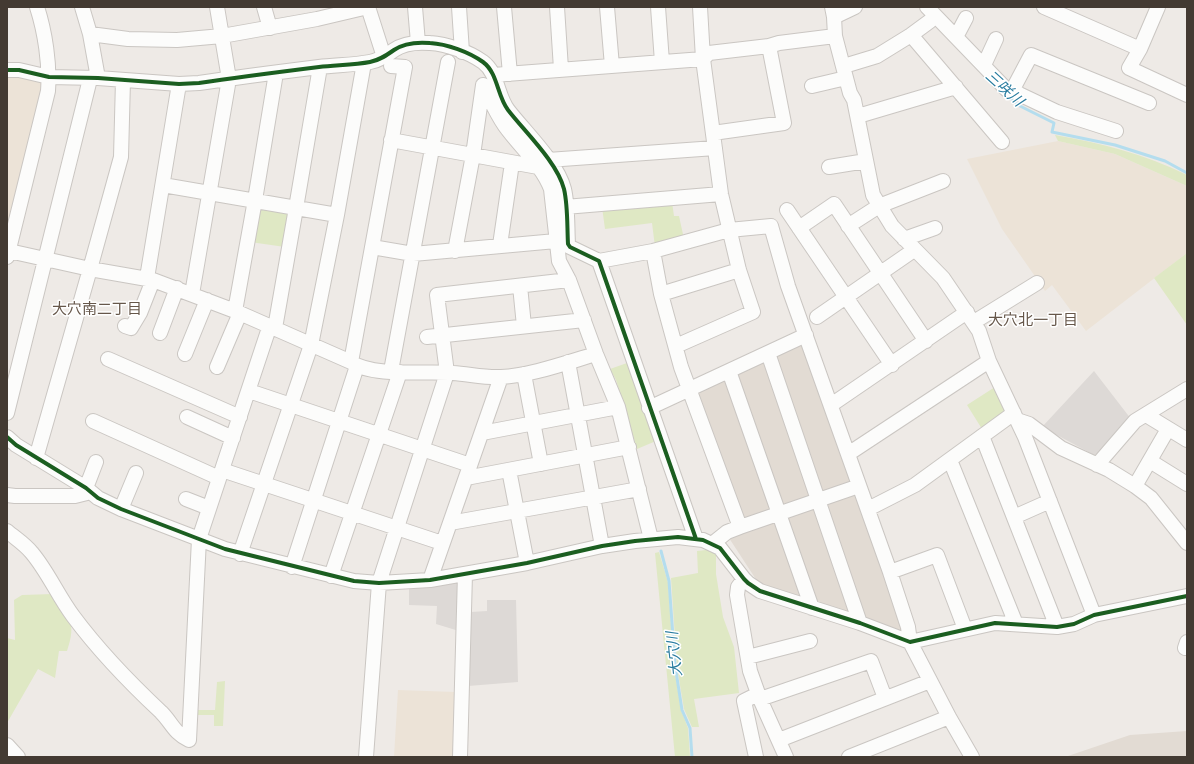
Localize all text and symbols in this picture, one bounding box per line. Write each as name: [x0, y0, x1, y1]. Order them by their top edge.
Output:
water label: 三咲川: [981, 67, 1027, 111]
district label: 大穴南二丁目: [52, 301, 142, 319]
district label: 大穴北一丁目: [988, 312, 1078, 330]
water label: 大穴川: [664, 631, 686, 677]

